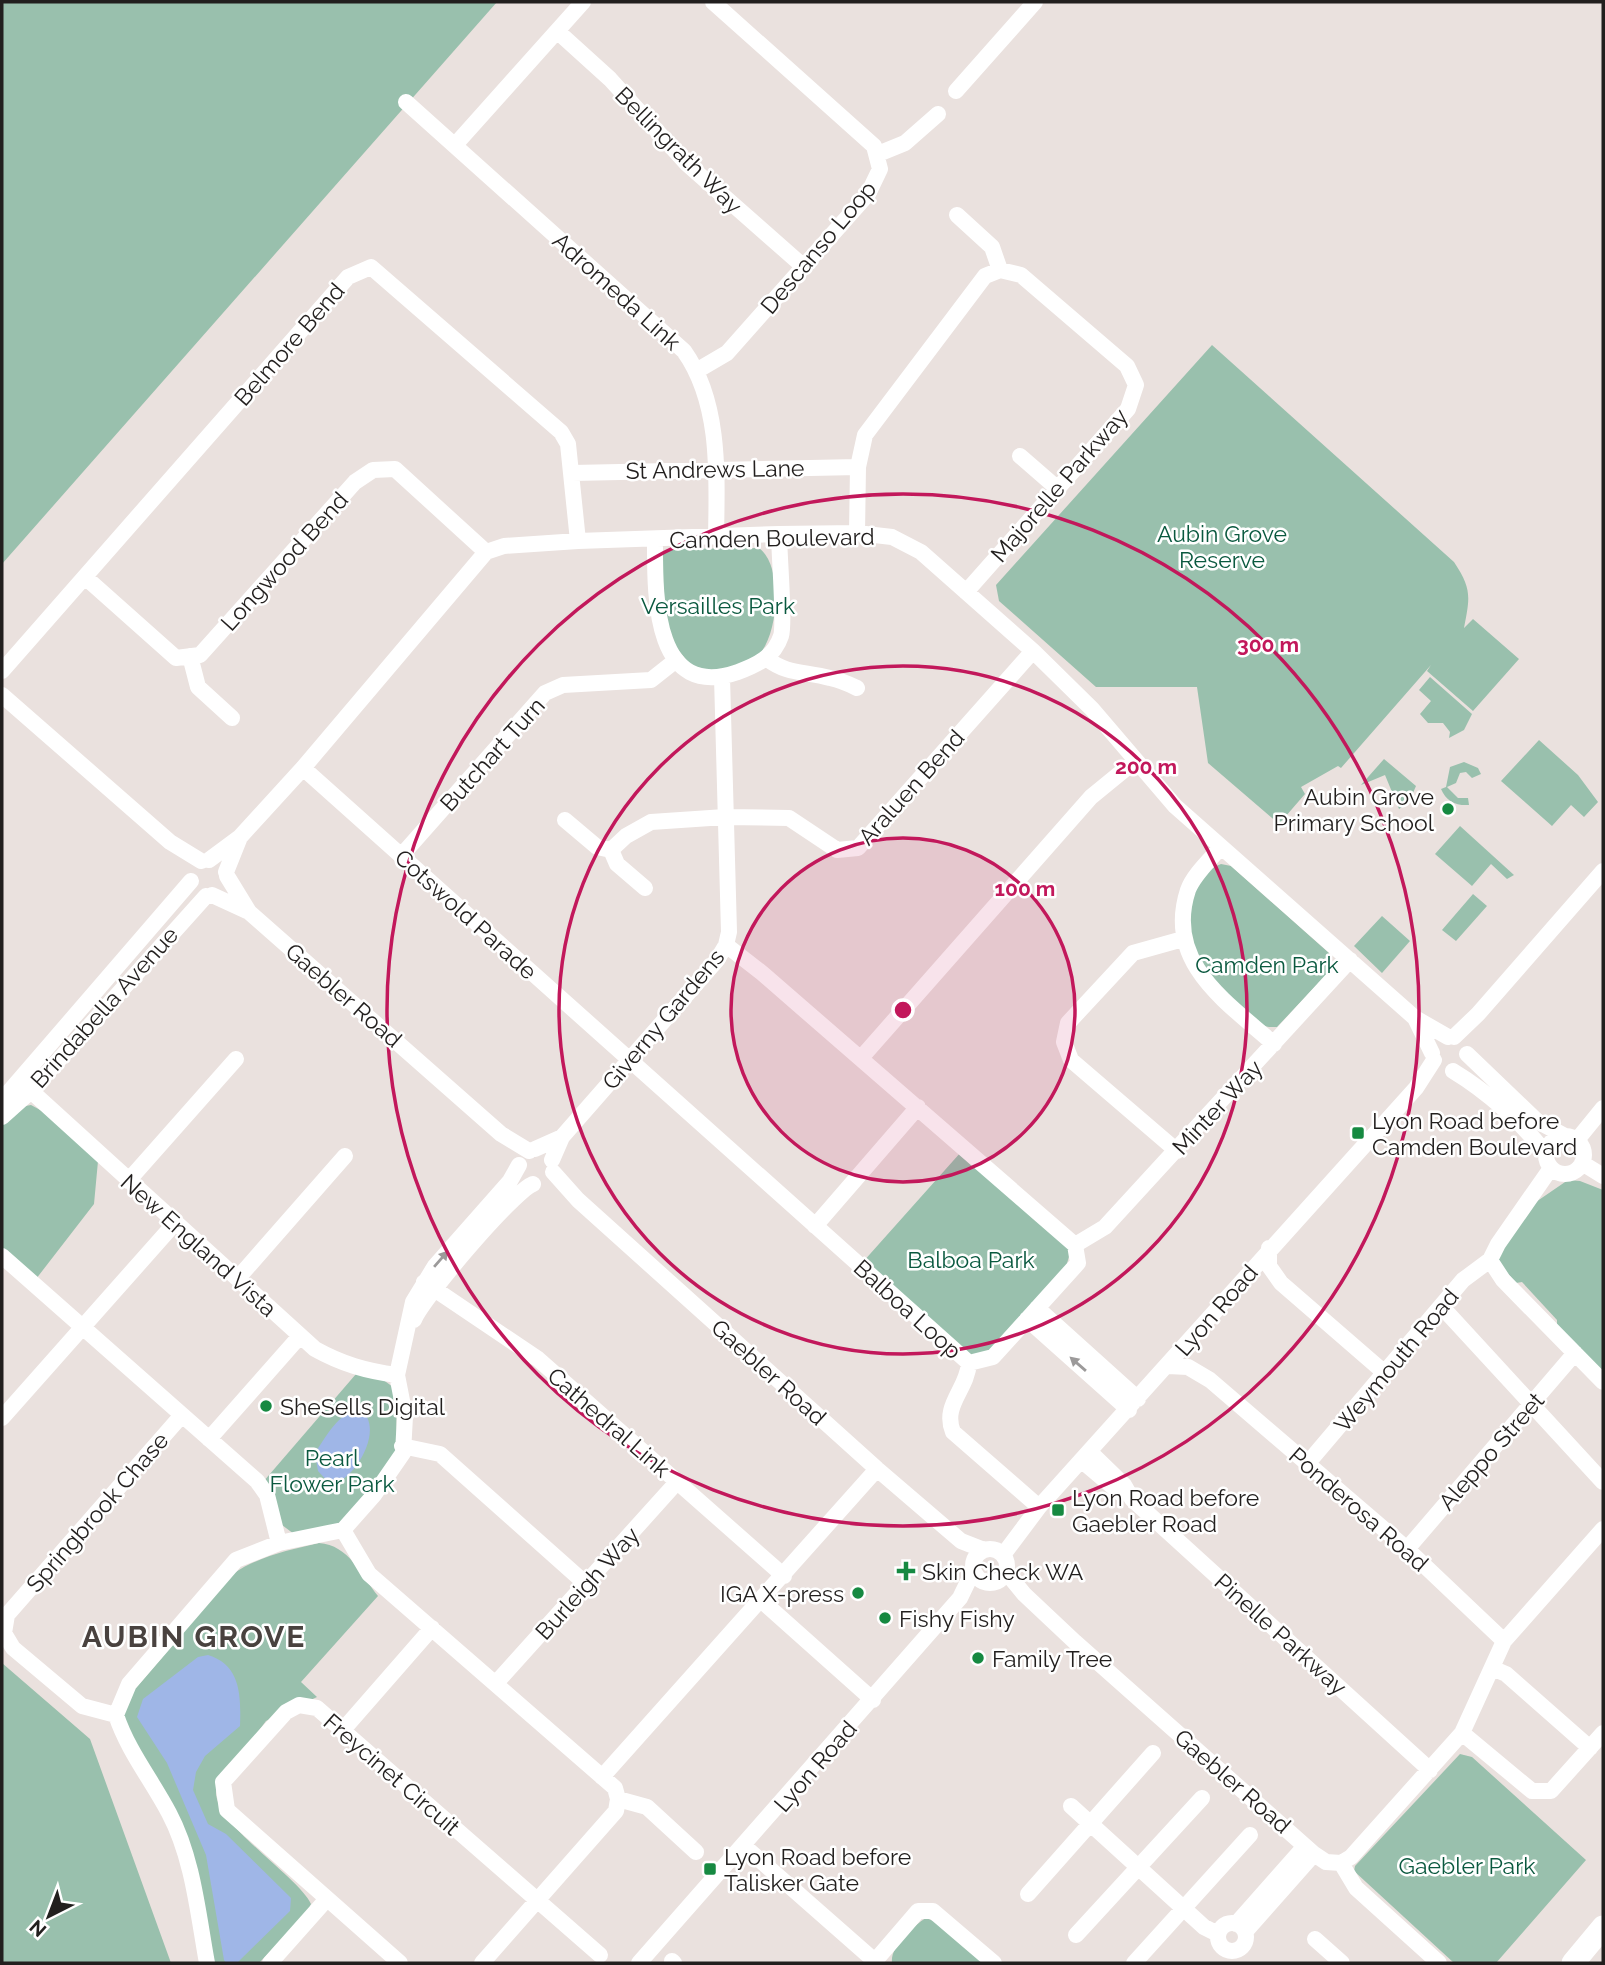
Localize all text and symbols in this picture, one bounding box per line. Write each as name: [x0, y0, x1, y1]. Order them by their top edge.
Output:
street label: Bellingrath Way: [610, 81, 748, 219]
street label: Descanso Loop: [755, 175, 881, 319]
street label: Adromeda Link: [548, 227, 686, 355]
street label: Belmore Bend: [228, 277, 350, 411]
street label: Majorelle Parkway: [985, 403, 1133, 567]
street label: St Andrews Lane: [625, 454, 805, 484]
street label: Longwood Bend: [215, 486, 353, 636]
park label: Aubin Grove Reserve: [1157, 520, 1287, 573]
street label: Camden Boulevard: [669, 523, 875, 553]
park label: Versailles Park: [641, 592, 795, 619]
text: 300 m: [1237, 632, 1299, 657]
street label: Butchart Turn: [434, 692, 550, 816]
street label: Araluen Bend: [852, 724, 970, 850]
text: 200 m: [1115, 754, 1177, 779]
place label: Aubin Grove Primary School: [1274, 783, 1435, 836]
marker: Aubin Grove Primary School: [1440, 801, 1456, 817]
street label: Cotswold Parade: [390, 843, 542, 985]
text: 100 m: [995, 876, 1055, 901]
street label: Brindabella Avenue: [25, 921, 183, 1093]
street label: Gaebler Road: [280, 937, 408, 1053]
street label: Giverny Gardens: [596, 943, 730, 1095]
park label: Camden Park: [1195, 951, 1339, 978]
centre of rings: [891, 998, 915, 1022]
street label: Minter Way: [1166, 1054, 1268, 1160]
place label: Lyon Road before Camden Boulevard: [1372, 1107, 1577, 1160]
marker: Lyon Road before Camden Boulevard: [1350, 1125, 1366, 1141]
street label: New England Vista: [116, 1168, 282, 1322]
park label: Balboa Park: [907, 1246, 1035, 1273]
one-way arrow: [433, 1251, 449, 1268]
street label: Balboa Loop: [849, 1254, 967, 1364]
street label: Lyon Road: [1169, 1259, 1263, 1361]
street label: Weymouth Road: [1328, 1283, 1464, 1437]
street label: Gaebler Road: [706, 1313, 832, 1431]
one-way arrow: [1070, 1357, 1087, 1373]
street label: Cathedral Link: [542, 1362, 676, 1482]
street label: Aleppo Street: [1433, 1386, 1550, 1515]
place label: SheSells Digital: [280, 1393, 446, 1420]
marker: SheSells Digital: [258, 1398, 274, 1414]
street label: Springbrook Chase: [20, 1427, 174, 1597]
street label: Ponderosa Road: [1284, 1441, 1434, 1577]
park label: Pearl Flower Park: [269, 1444, 395, 1497]
place label: Lyon Road before Gaebler Road: [1072, 1484, 1259, 1537]
marker: Lyon Road before Gaebler Road: [1050, 1502, 1066, 1518]
street label: Burleigh Way: [529, 1521, 645, 1645]
place label: Skin Check WA: [922, 1558, 1084, 1585]
marker: Skin Check WA: [896, 1561, 916, 1581]
street label: Pinelle Parkway: [1209, 1568, 1353, 1700]
place label: IGA X-press: [720, 1580, 844, 1607]
marker: IGA X-press: [850, 1585, 866, 1601]
place label: Fishy Fishy: [899, 1605, 1015, 1632]
marker: Fishy Fishy: [877, 1610, 893, 1626]
district label: AUBIN GROVE: [82, 1619, 306, 1654]
place label: Family Tree: [992, 1645, 1112, 1672]
marker: Family Tree: [970, 1650, 986, 1666]
street label: Freycinet Circuit: [319, 1708, 466, 1840]
street label: Lyon Road: [768, 1715, 862, 1817]
street label: Gaebler Road: [1169, 1723, 1297, 1839]
place label: Lyon Road before Talisker Gate: [724, 1843, 911, 1896]
park label: Gaebler Park: [1399, 1852, 1535, 1879]
marker: Lyon Road before Talisker Gate: [702, 1861, 718, 1877]
north arrow: [14, 1881, 84, 1951]
text: N: [25, 1916, 50, 1942]

